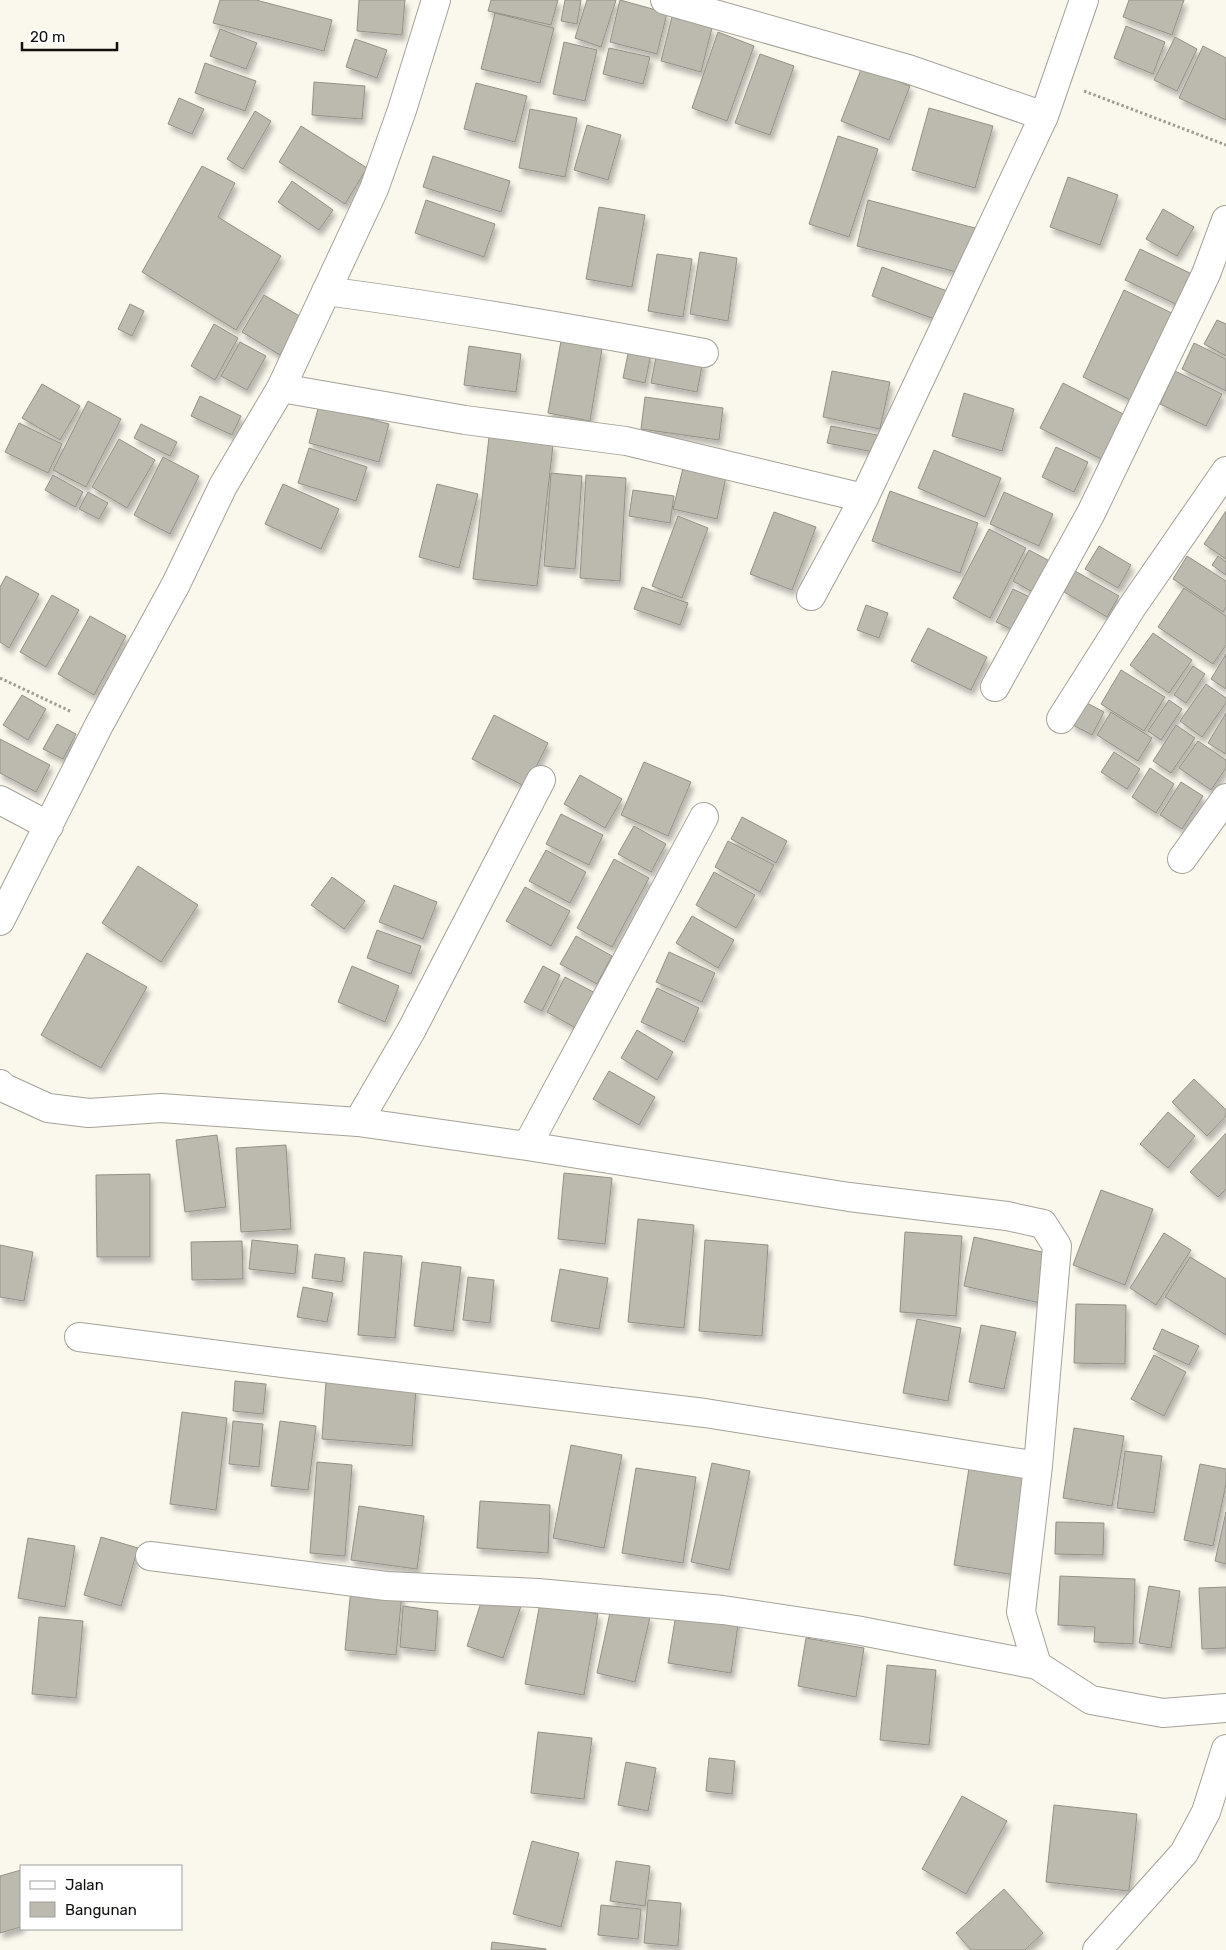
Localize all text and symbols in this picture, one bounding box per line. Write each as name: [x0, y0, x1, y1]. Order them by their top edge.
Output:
scale bar: [22, 20, 118, 52]
text: 20 m: [30, 28, 65, 46]
legend: [20, 1865, 182, 1930]
text: Jalan: [65, 1876, 104, 1894]
text: Bangunan: [65, 1901, 137, 1919]

